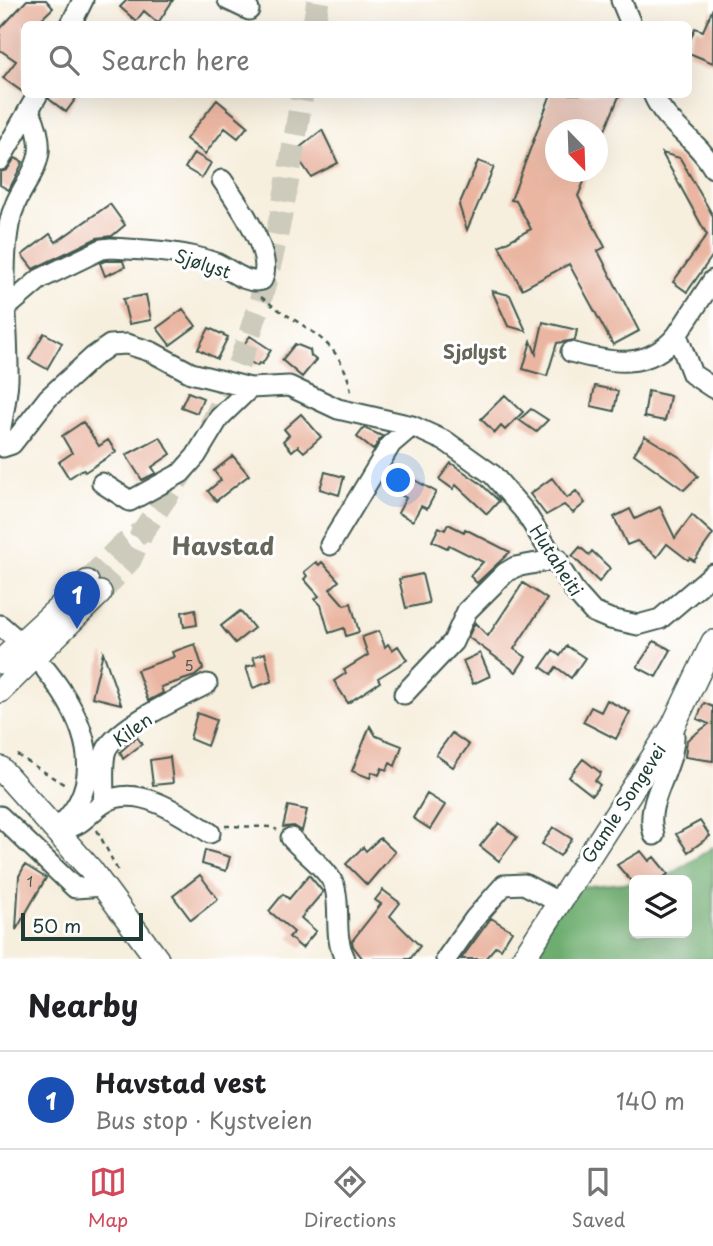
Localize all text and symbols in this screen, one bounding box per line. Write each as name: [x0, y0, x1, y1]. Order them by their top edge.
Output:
search box: [21, 21, 692, 98]
text: Search here: [101, 40, 250, 79]
icon: search: [45, 41, 83, 79]
north arrow: [545, 119, 608, 182]
street label: Sjølyst: [171, 241, 235, 285]
district label: Sjølyst: [443, 337, 507, 365]
your location: [381, 463, 415, 497]
street label: Hutaheiti: [524, 519, 590, 601]
district label: Havstad: [172, 527, 274, 563]
pin: 1: [54, 571, 100, 629]
house number: 5: [184, 655, 194, 676]
street label: Kilen: [107, 705, 157, 753]
street label: Gamle Songevei: [574, 738, 672, 868]
house number: 1: [27, 871, 33, 892]
map controls: [629, 875, 692, 938]
button: layers: [629, 875, 692, 938]
scale bar: [21, 910, 144, 942]
text: 50 m: [32, 911, 81, 939]
text: Nearby: [28, 982, 138, 1027]
text: Havstad vest: [95, 1063, 267, 1102]
text: 1: [46, 1083, 57, 1118]
text: 140 m: [616, 1083, 685, 1118]
text: Bus stop · Kystveien: [95, 1102, 313, 1137]
tab: Map: [88, 1163, 128, 1233]
tab: Directions: [304, 1163, 396, 1233]
tab: Saved: [571, 1163, 625, 1233]

